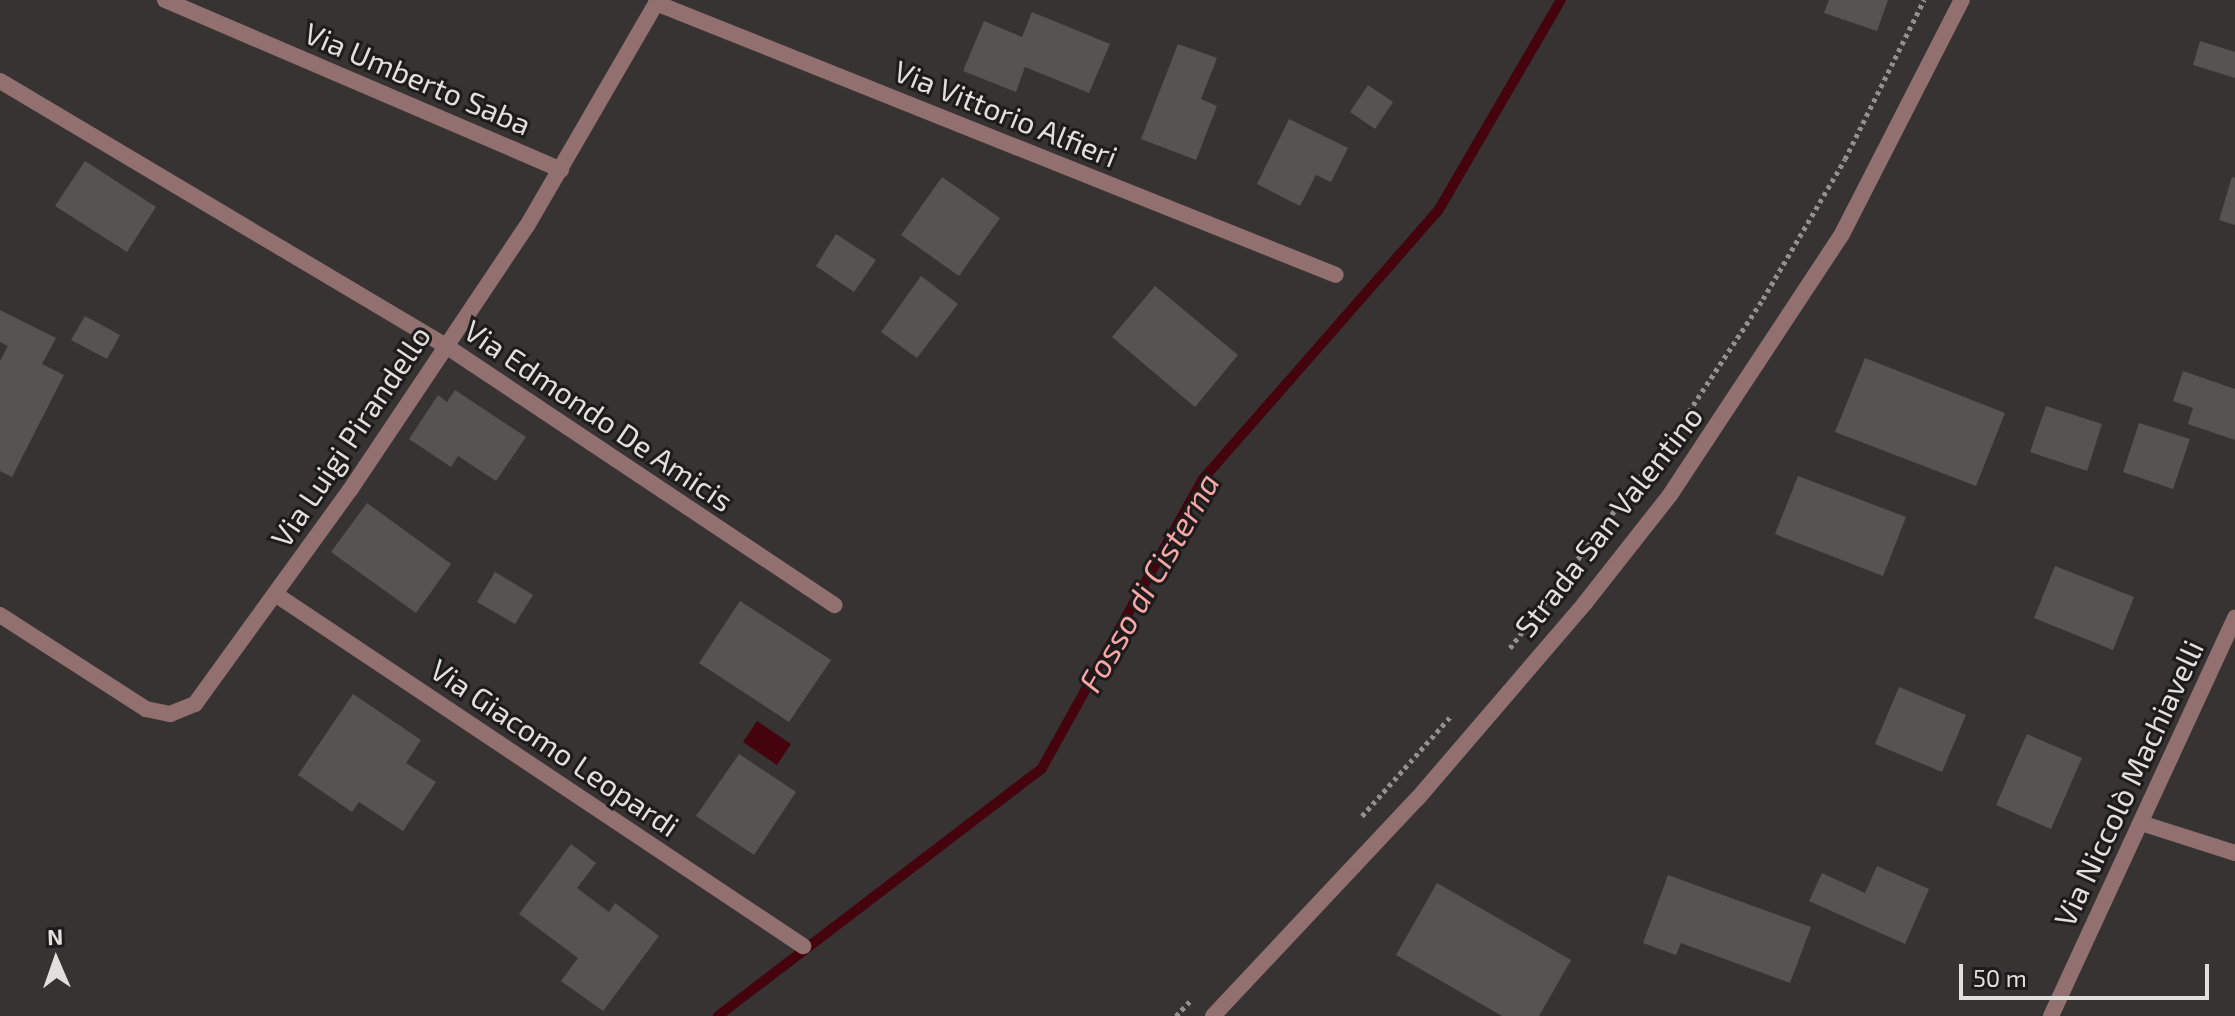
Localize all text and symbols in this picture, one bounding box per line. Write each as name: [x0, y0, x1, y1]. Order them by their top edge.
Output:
street label: Via Umberto Saba: [299, 14, 537, 142]
street label: Via Vittorio Alfieri: [889, 52, 1123, 174]
street label: Via Edmondo De Amicis: [458, 311, 740, 519]
street label: Via Luigi Pirandello: [263, 319, 437, 553]
street label: Strada San Valentino: [1506, 398, 1710, 644]
water label: Fosso di Cisterna: [1070, 466, 1226, 698]
street label: Via Niccolò Machiavelli: [2046, 634, 2210, 932]
street label: Via Giacomo Leopardi: [424, 650, 686, 844]
north arrow: [16, 920, 96, 1000]
text: N: [47, 923, 64, 949]
scale bar: [1963, 948, 2213, 998]
text: 50 m: [1973, 963, 2027, 992]

